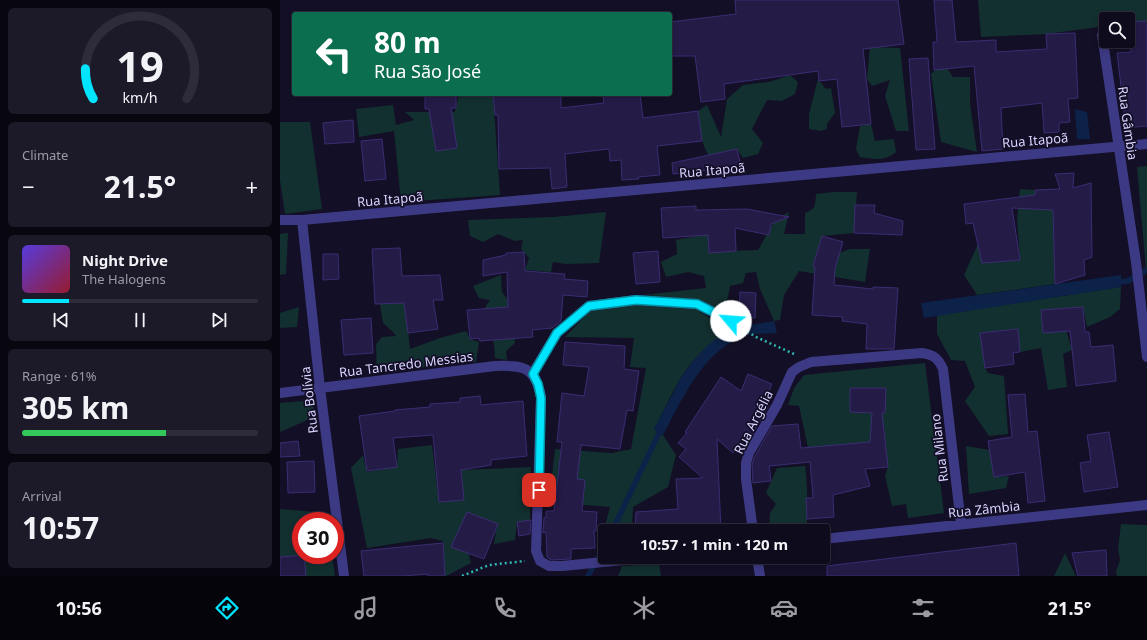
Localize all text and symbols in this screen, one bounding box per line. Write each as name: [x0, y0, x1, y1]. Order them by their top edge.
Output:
map controls: [1099, 12, 1135, 48]
button: search: [1099, 12, 1135, 48]
text: 80 m: [374, 23, 441, 61]
icon: left: [308, 28, 360, 80]
text: 19: [116, 38, 164, 94]
text: Rua São José: [374, 59, 481, 83]
street label: Rua Gâmbia: [1114, 85, 1142, 161]
text: km/h: [122, 87, 158, 106]
street label: Rua Itapoã: [1001, 128, 1069, 152]
text: Climate: [22, 146, 68, 164]
street label: Rua Itapoã: [678, 158, 746, 182]
text: 21.5°: [104, 166, 176, 207]
text: −: [22, 171, 35, 201]
text: +: [245, 171, 258, 201]
street label: Rua Itapoã: [356, 187, 424, 211]
text: Night Drive: [82, 250, 168, 270]
text: The Halogens: [82, 270, 166, 288]
position arrow: [710, 300, 752, 342]
icon: previous: [50, 309, 72, 331]
icon: pause: [129, 309, 151, 331]
icon: next: [208, 309, 230, 331]
street label: Rua Tancredo Messias: [338, 347, 474, 381]
street label: Rua Bolívia: [296, 366, 322, 434]
text: Range · 61%: [22, 367, 97, 385]
text: 305 km: [22, 387, 129, 428]
street label: Rua Argélia: [729, 387, 777, 457]
street label: Rua Milano: [926, 413, 952, 483]
pin: [522, 473, 556, 507]
icon: arrive: [528, 479, 550, 501]
text: Arrival: [22, 487, 62, 505]
street label: Rua Zâmbia: [947, 496, 1021, 522]
text: 10:57: [22, 507, 99, 548]
speed limit sign: 30: [292, 512, 344, 564]
text: 10:57 · 1 min · 120 m: [640, 534, 788, 554]
icon: directions: [213, 594, 241, 622]
icon: music: [352, 594, 380, 622]
icon: phone: [491, 594, 519, 622]
icon: climate: [630, 594, 658, 622]
icon: car: [770, 594, 798, 622]
icon: filters: [909, 594, 937, 622]
text: 10:56: [56, 596, 102, 620]
text: 21.5°: [1048, 596, 1091, 620]

